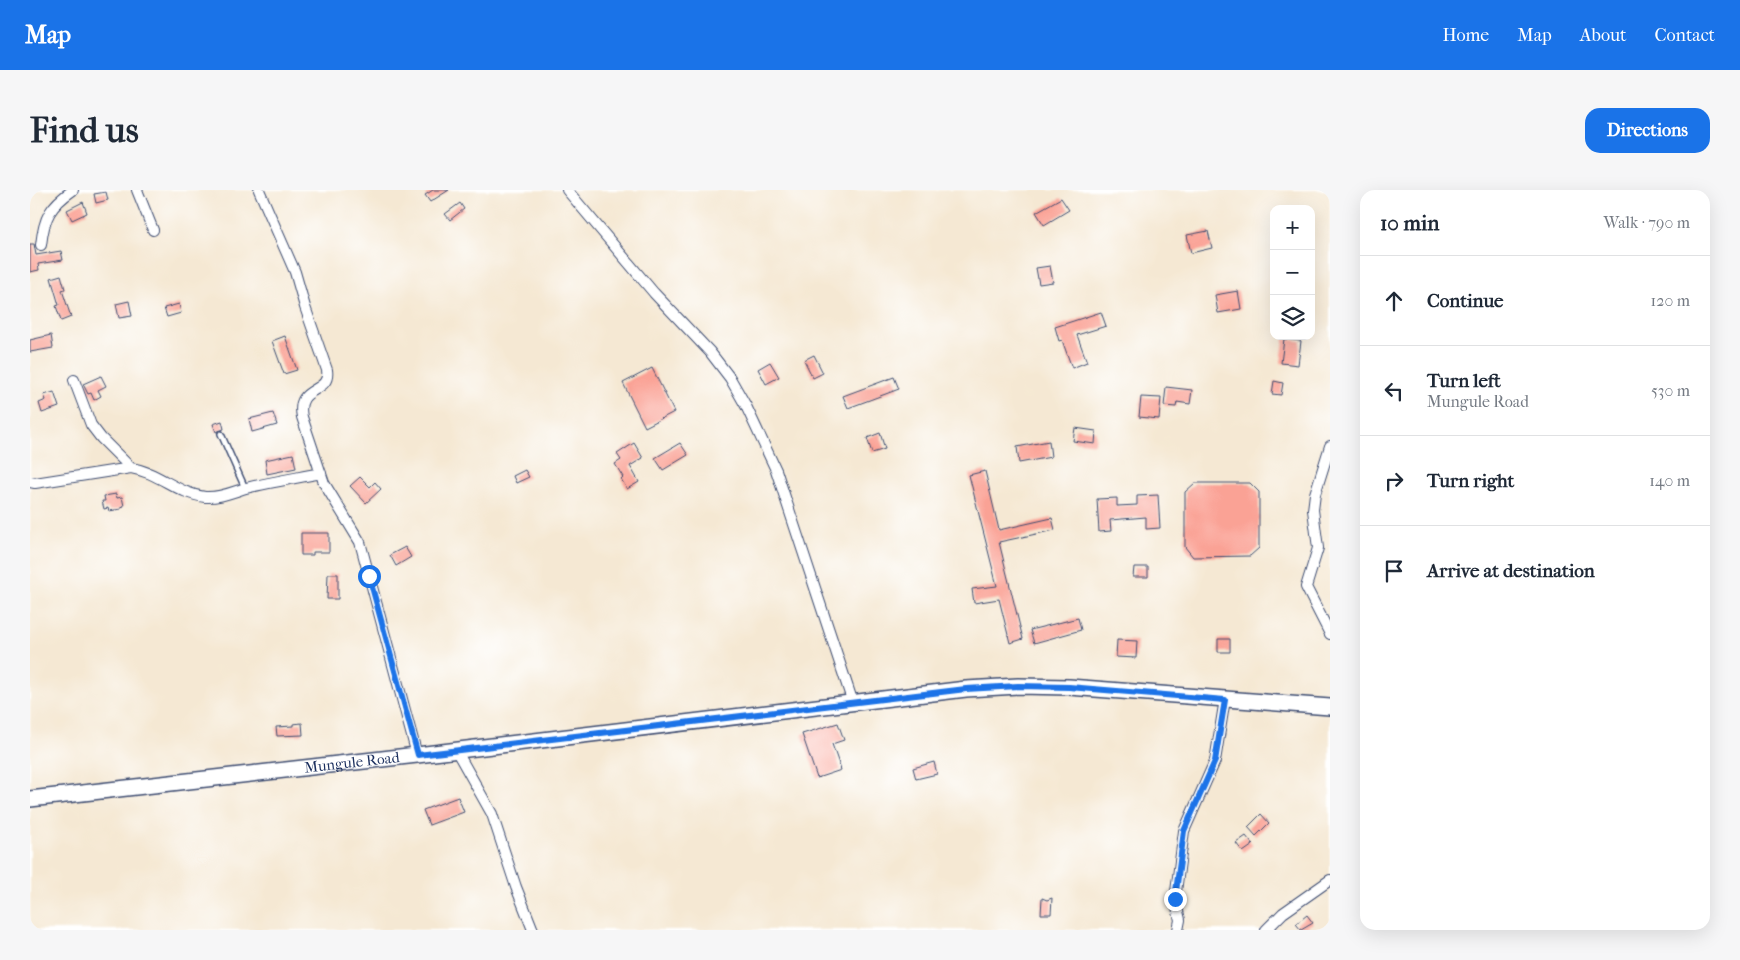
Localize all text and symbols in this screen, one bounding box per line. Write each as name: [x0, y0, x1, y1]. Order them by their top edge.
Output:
text: Map: [25, 21, 71, 49]
text: Home: [1442, 25, 1489, 46]
text: Map: [1517, 25, 1552, 46]
text: About: [1580, 25, 1626, 46]
text: Contact: [1654, 25, 1715, 46]
button: Directions: [1585, 108, 1710, 153]
text: Find us: [30, 110, 139, 151]
map controls: [1270, 205, 1315, 340]
button: +: [1270, 205, 1315, 250]
text: 10 min: [1380, 211, 1439, 235]
text: Walk · 790 m: [1604, 213, 1690, 232]
button: −: [1270, 250, 1315, 295]
icon: ahead: [1380, 287, 1408, 315]
text: Continue: [1427, 290, 1503, 312]
text: 120 m: [1651, 291, 1690, 310]
button: layers: [1270, 295, 1315, 340]
text: Turn left: [1427, 370, 1501, 392]
icon: left: [1380, 377, 1408, 405]
text: 530 m: [1651, 381, 1690, 400]
text: Mungule Road: [1427, 392, 1529, 411]
icon: right: [1380, 467, 1408, 495]
text: Turn right: [1427, 470, 1514, 492]
text: 140 m: [1649, 471, 1690, 490]
icon: arrive: [1380, 557, 1408, 585]
text: Arrive at destination: [1427, 560, 1595, 582]
route start: [358, 565, 381, 588]
street label: Mungule Road: [303, 748, 401, 777]
route end: [1164, 888, 1187, 911]

